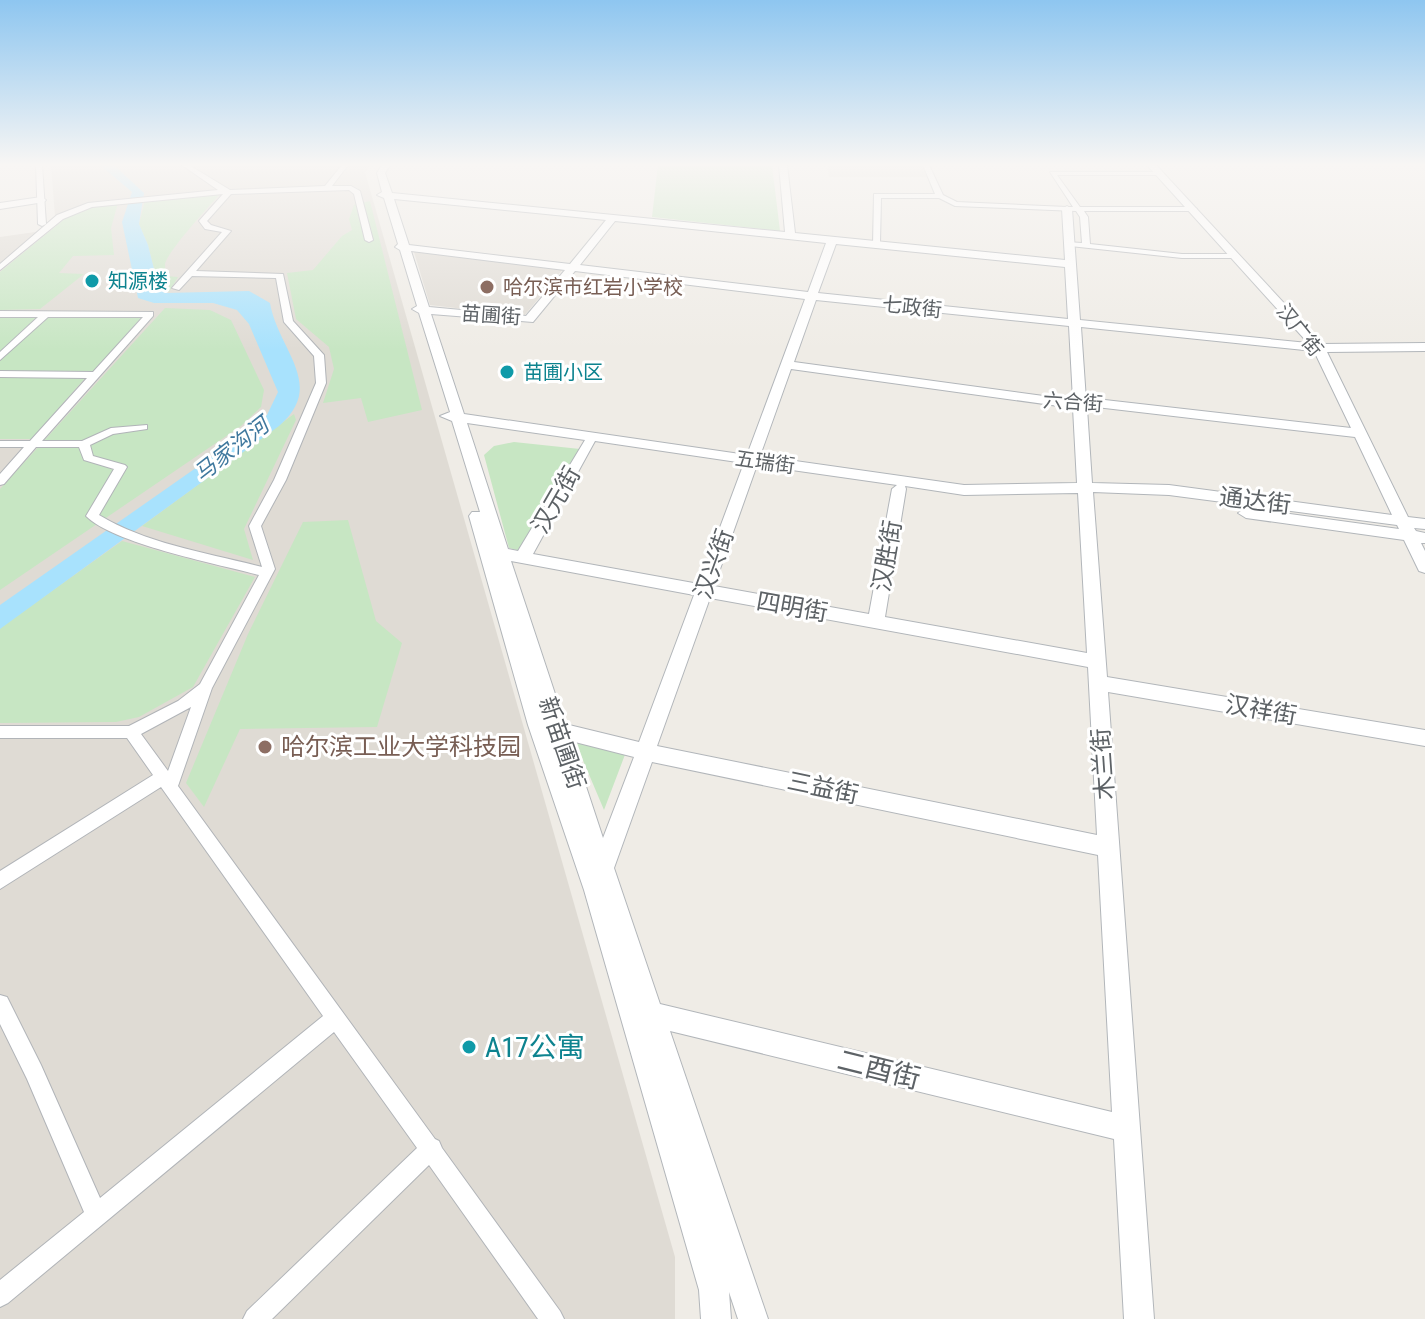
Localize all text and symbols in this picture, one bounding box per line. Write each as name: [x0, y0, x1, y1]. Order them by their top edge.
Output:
place label: 知源楼: [108, 269, 168, 293]
marker: 知源楼: [83, 272, 101, 290]
place label: 哈尔滨市红岩小学校: [503, 275, 683, 299]
marker: 哈尔滨市红岩小学校: [478, 278, 496, 296]
street label: 七政街: [881, 292, 943, 322]
street label: 汉广街: [1272, 299, 1328, 361]
street label: 苗圃街: [460, 301, 522, 329]
place label: 苗圃小区: [523, 360, 603, 384]
marker: 苗圃小区: [498, 363, 516, 381]
street label: 六合街: [1042, 388, 1104, 416]
water label: 马家沟河: [189, 410, 277, 486]
street label: 五瑞街: [734, 446, 796, 478]
street label: 汉元街: [526, 462, 586, 538]
street label: 通达街: [1218, 483, 1292, 519]
street label: 汉胜街: [867, 518, 907, 594]
street label: 汉兴街: [689, 525, 739, 603]
street label: 四明街: [754, 587, 830, 627]
street label: 汉祥街: [1223, 690, 1299, 730]
street label: 新苗圃街: [533, 693, 591, 793]
street label: 木兰街: [1087, 727, 1119, 801]
place label: 哈尔滨工业大学科技园: [281, 733, 521, 761]
marker: 哈尔滨工业大学科技园: [256, 738, 274, 756]
street label: 三益街: [785, 767, 861, 809]
place label: A17公寓: [485, 1031, 585, 1064]
marker: A17公寓: [460, 1038, 478, 1056]
street label: 二酉街: [834, 1043, 924, 1096]

